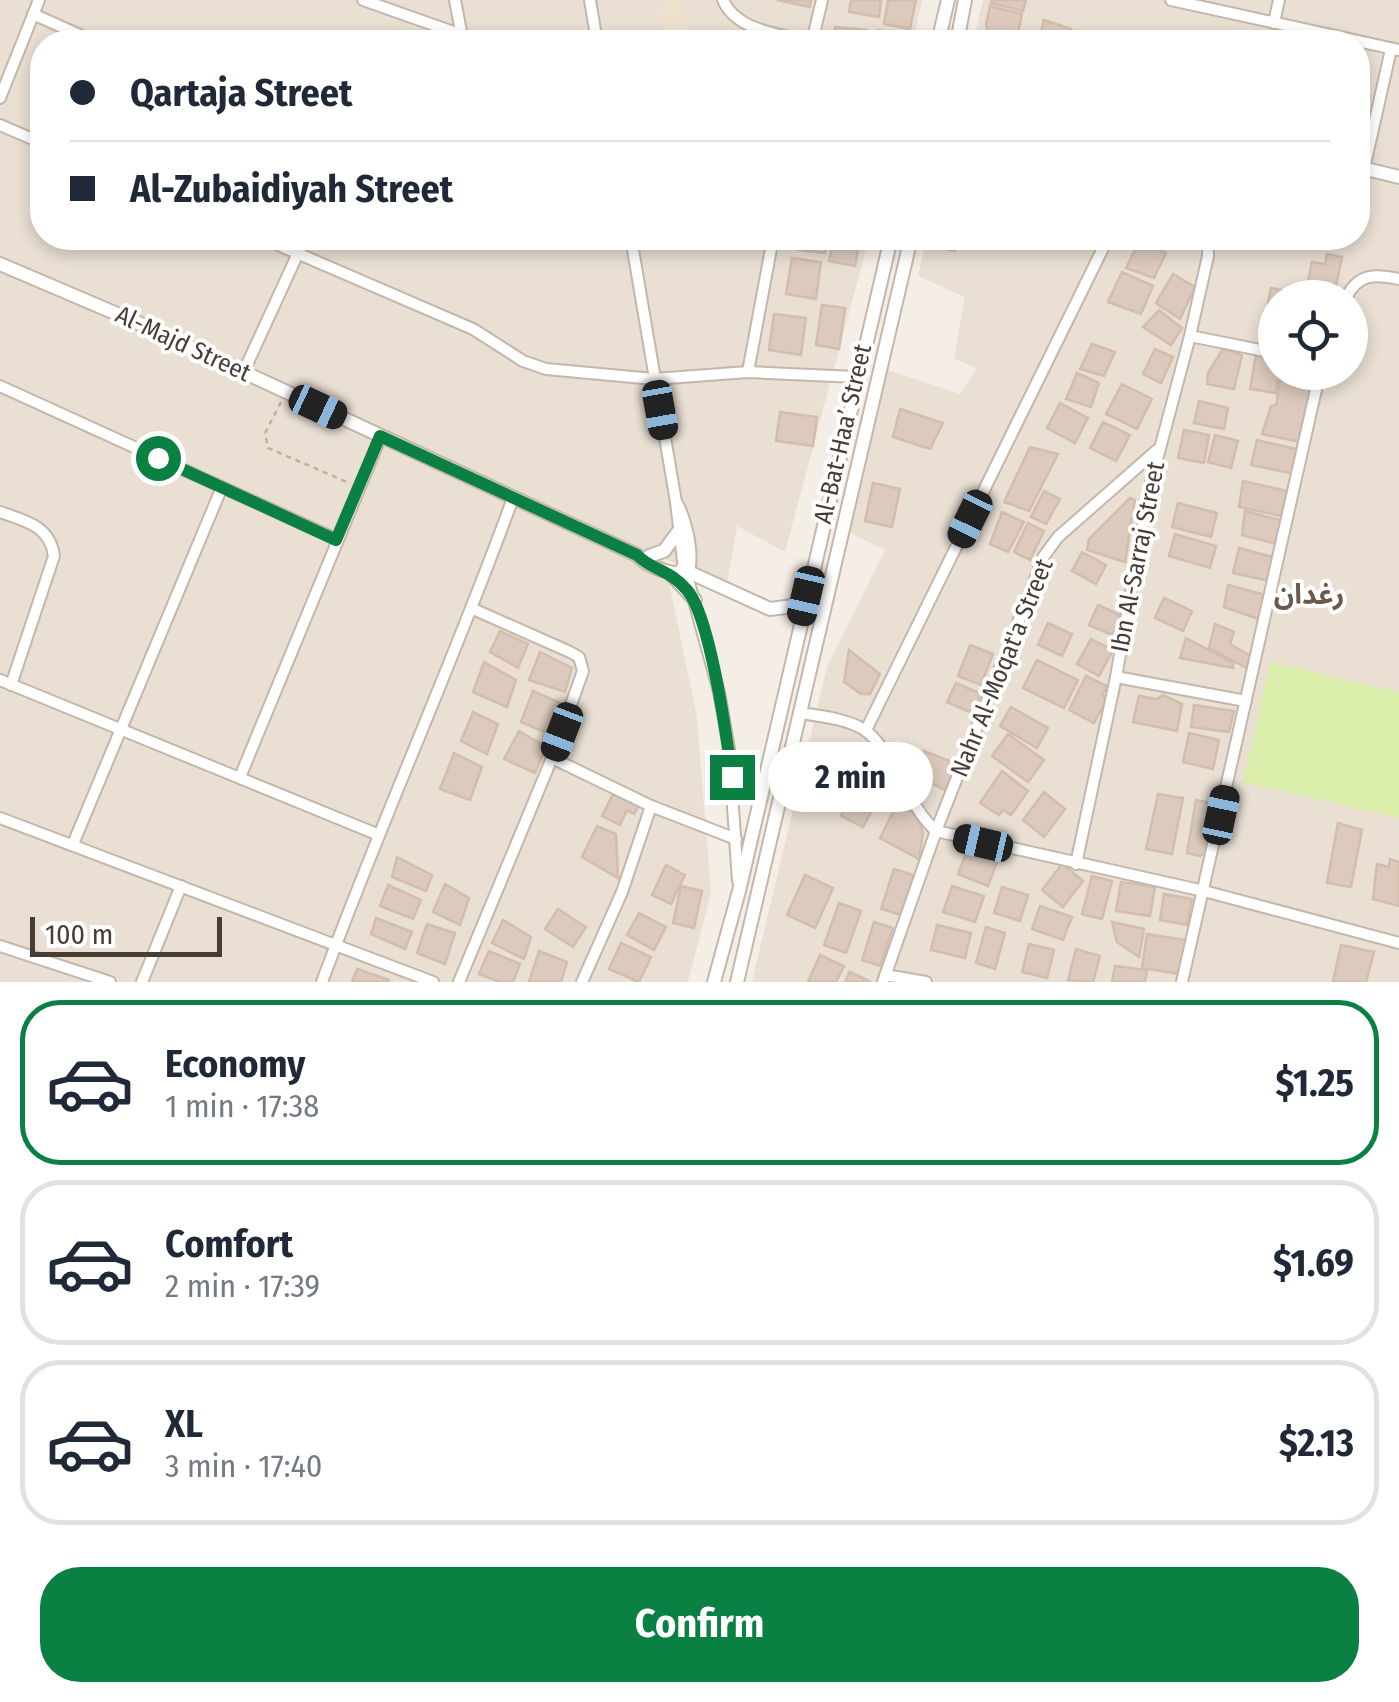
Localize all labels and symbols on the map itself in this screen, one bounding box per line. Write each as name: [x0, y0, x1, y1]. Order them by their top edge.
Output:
street label: Al-Majd Street: [111, 300, 256, 389]
street label: Al-Bat-Haa’ Street: [808, 341, 878, 527]
car: [640, 378, 680, 442]
car: [284, 381, 352, 433]
route start: [136, 436, 181, 481]
street label: Ibn Al-Sarraj Street: [1105, 458, 1171, 655]
car: [943, 485, 997, 553]
street label: Nahr Al-Moqat'a Street: [945, 554, 1060, 781]
car: [785, 563, 827, 629]
district label: رغدان: [1274, 578, 1344, 611]
car: [537, 699, 587, 765]
callout: 2 min: [767, 742, 932, 812]
route end: [710, 755, 755, 800]
car: [1200, 783, 1242, 847]
car: [950, 822, 1016, 864]
scale bar: [30, 912, 222, 956]

